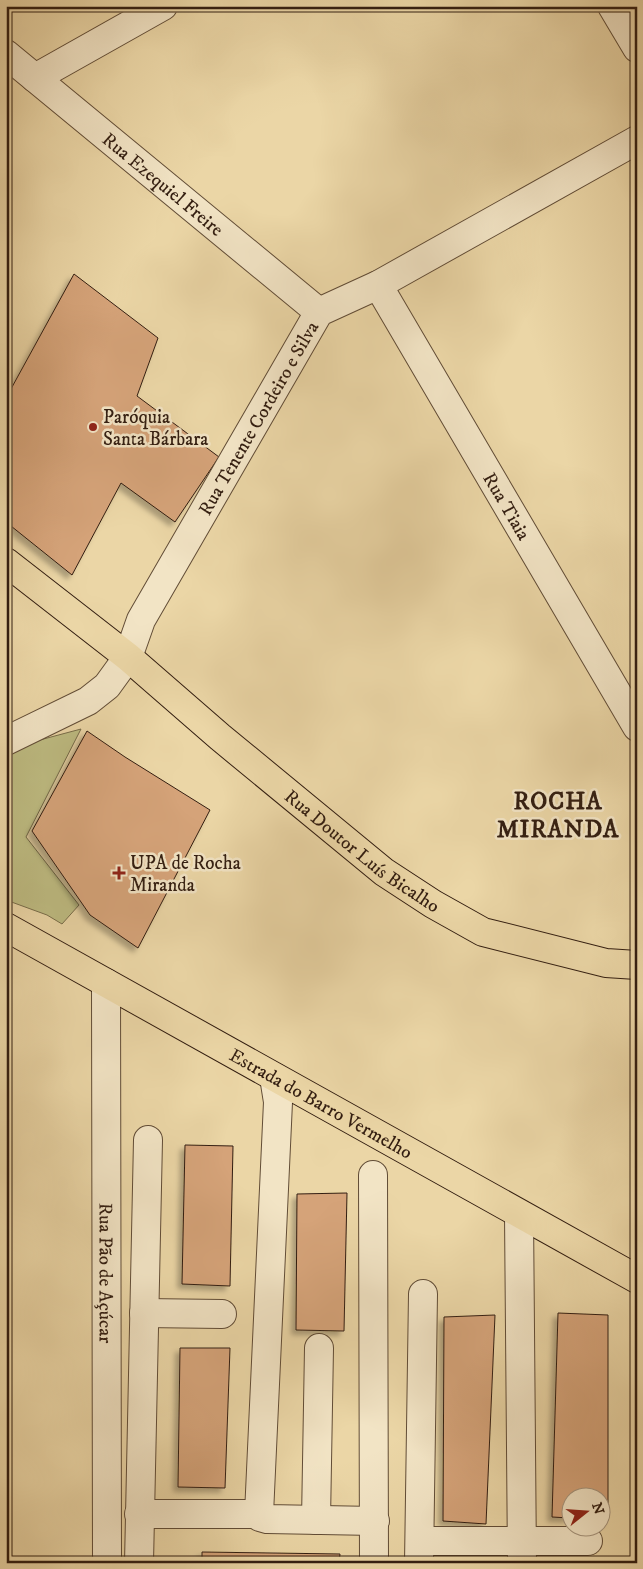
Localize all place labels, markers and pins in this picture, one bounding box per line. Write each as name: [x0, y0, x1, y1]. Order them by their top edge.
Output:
place label: Paróquia Santa Bárbara: [103, 406, 208, 451]
marker: Paróquia Santa Bárbara: [87, 421, 99, 433]
place label: UPA de Rocha Miranda: [130, 852, 241, 897]
marker: UPA de Rocha Miranda: [112, 866, 126, 880]

